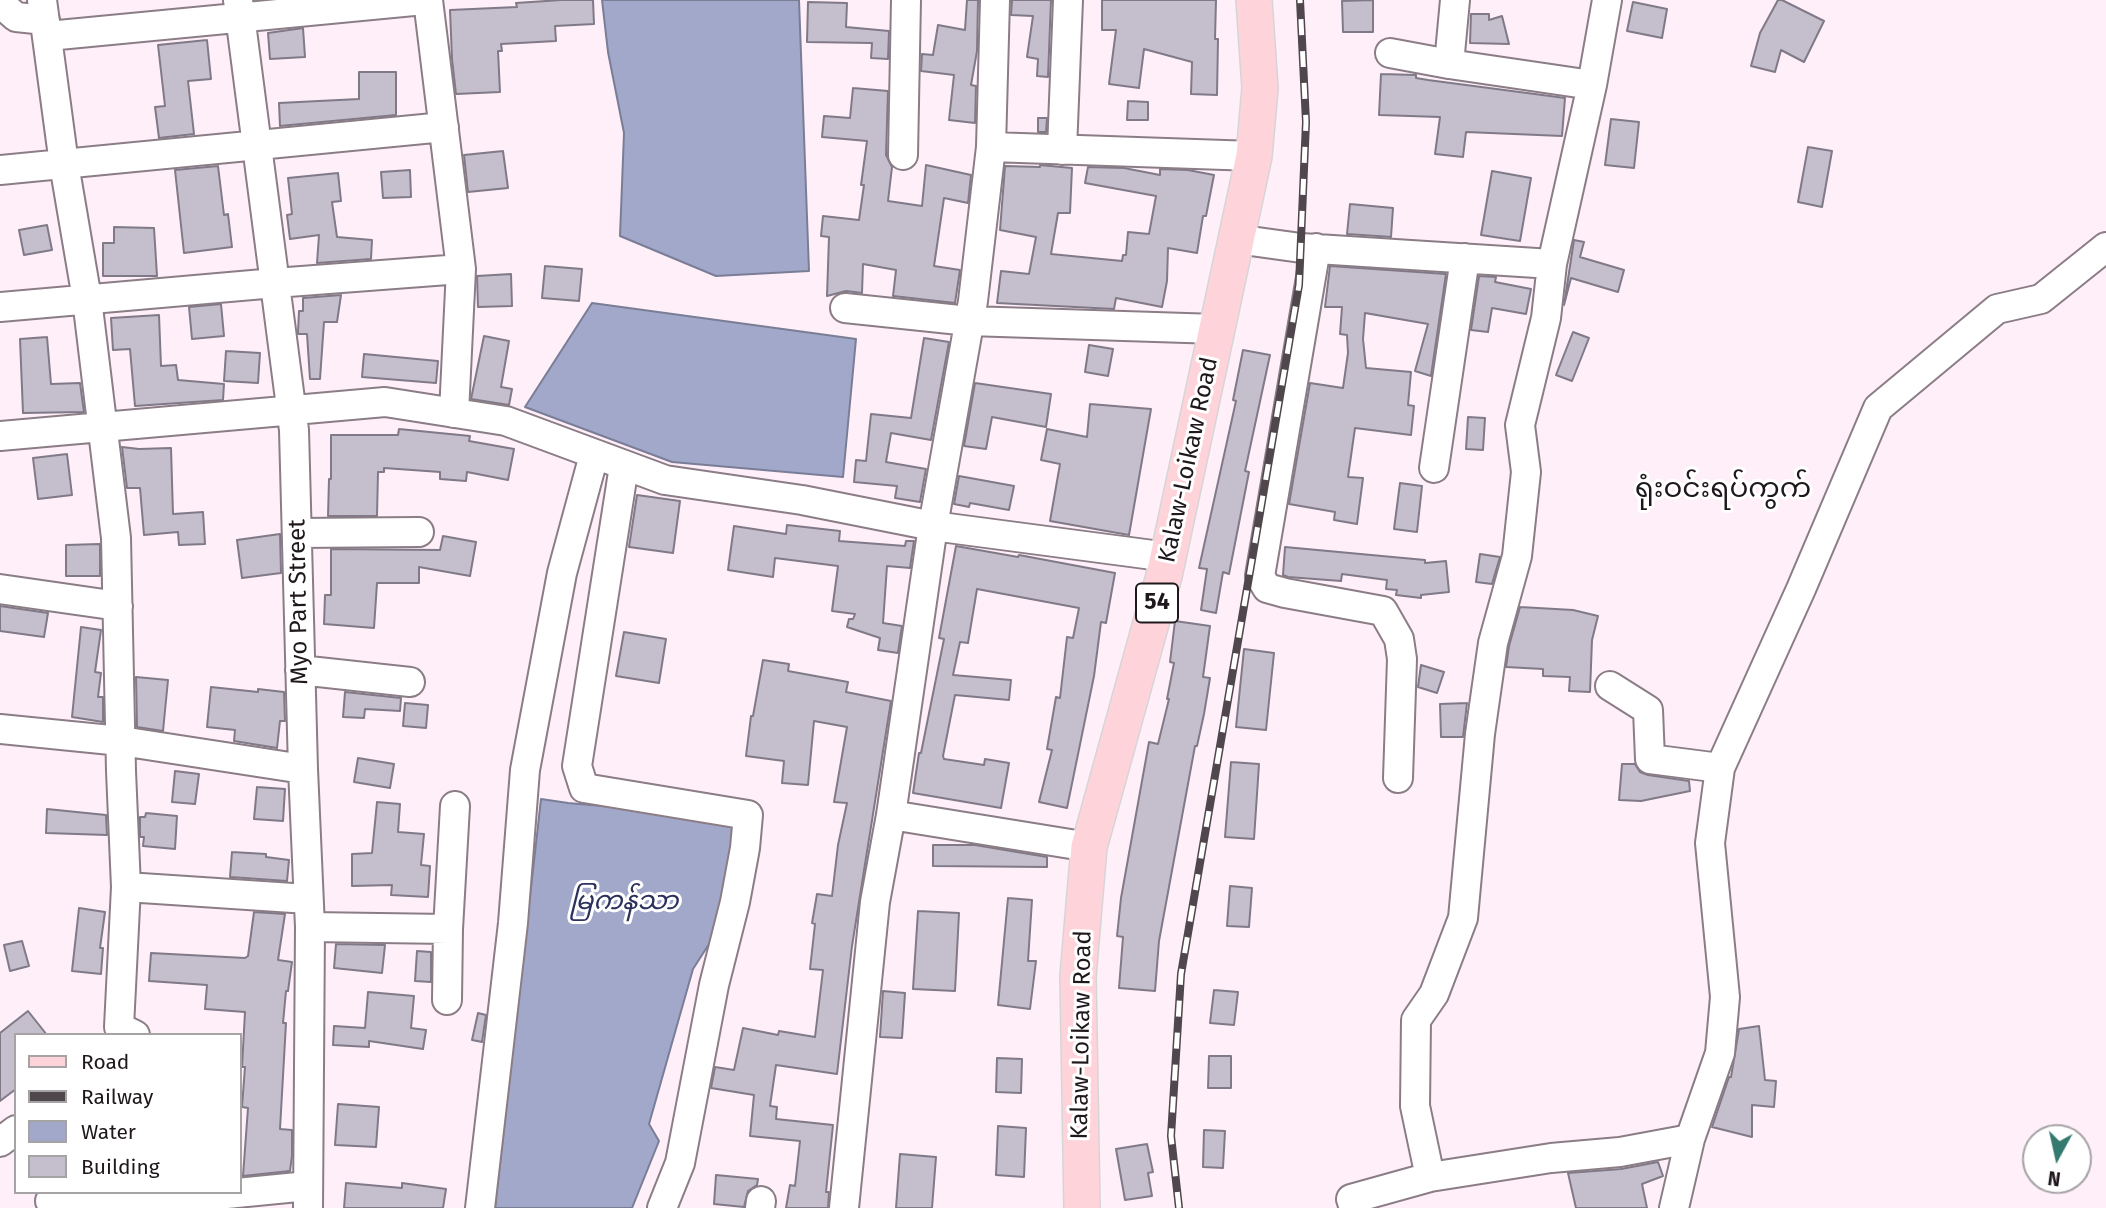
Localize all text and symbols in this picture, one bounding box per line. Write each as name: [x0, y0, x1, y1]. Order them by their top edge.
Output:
street label: Kalaw-Loikaw Road: [1153, 355, 1225, 565]
district label: ရုံးဝင်းရပ်ကွက်: [1635, 472, 1811, 506]
street label: Myo Part Street: [283, 519, 315, 685]
road number: 54: [1136, 583, 1178, 622]
water label: မြကန်သာ: [570, 886, 678, 918]
street label: Kalaw-Loikaw Road: [1066, 930, 1098, 1140]
legend: [14, 1033, 242, 1194]
text: Road: [81, 1049, 129, 1075]
text: Railway: [81, 1084, 153, 1110]
text: Water: [81, 1119, 136, 1145]
north arrow: [2022, 1124, 2092, 1194]
text: Building: [81, 1154, 160, 1180]
text: N: [2046, 1166, 2062, 1191]

